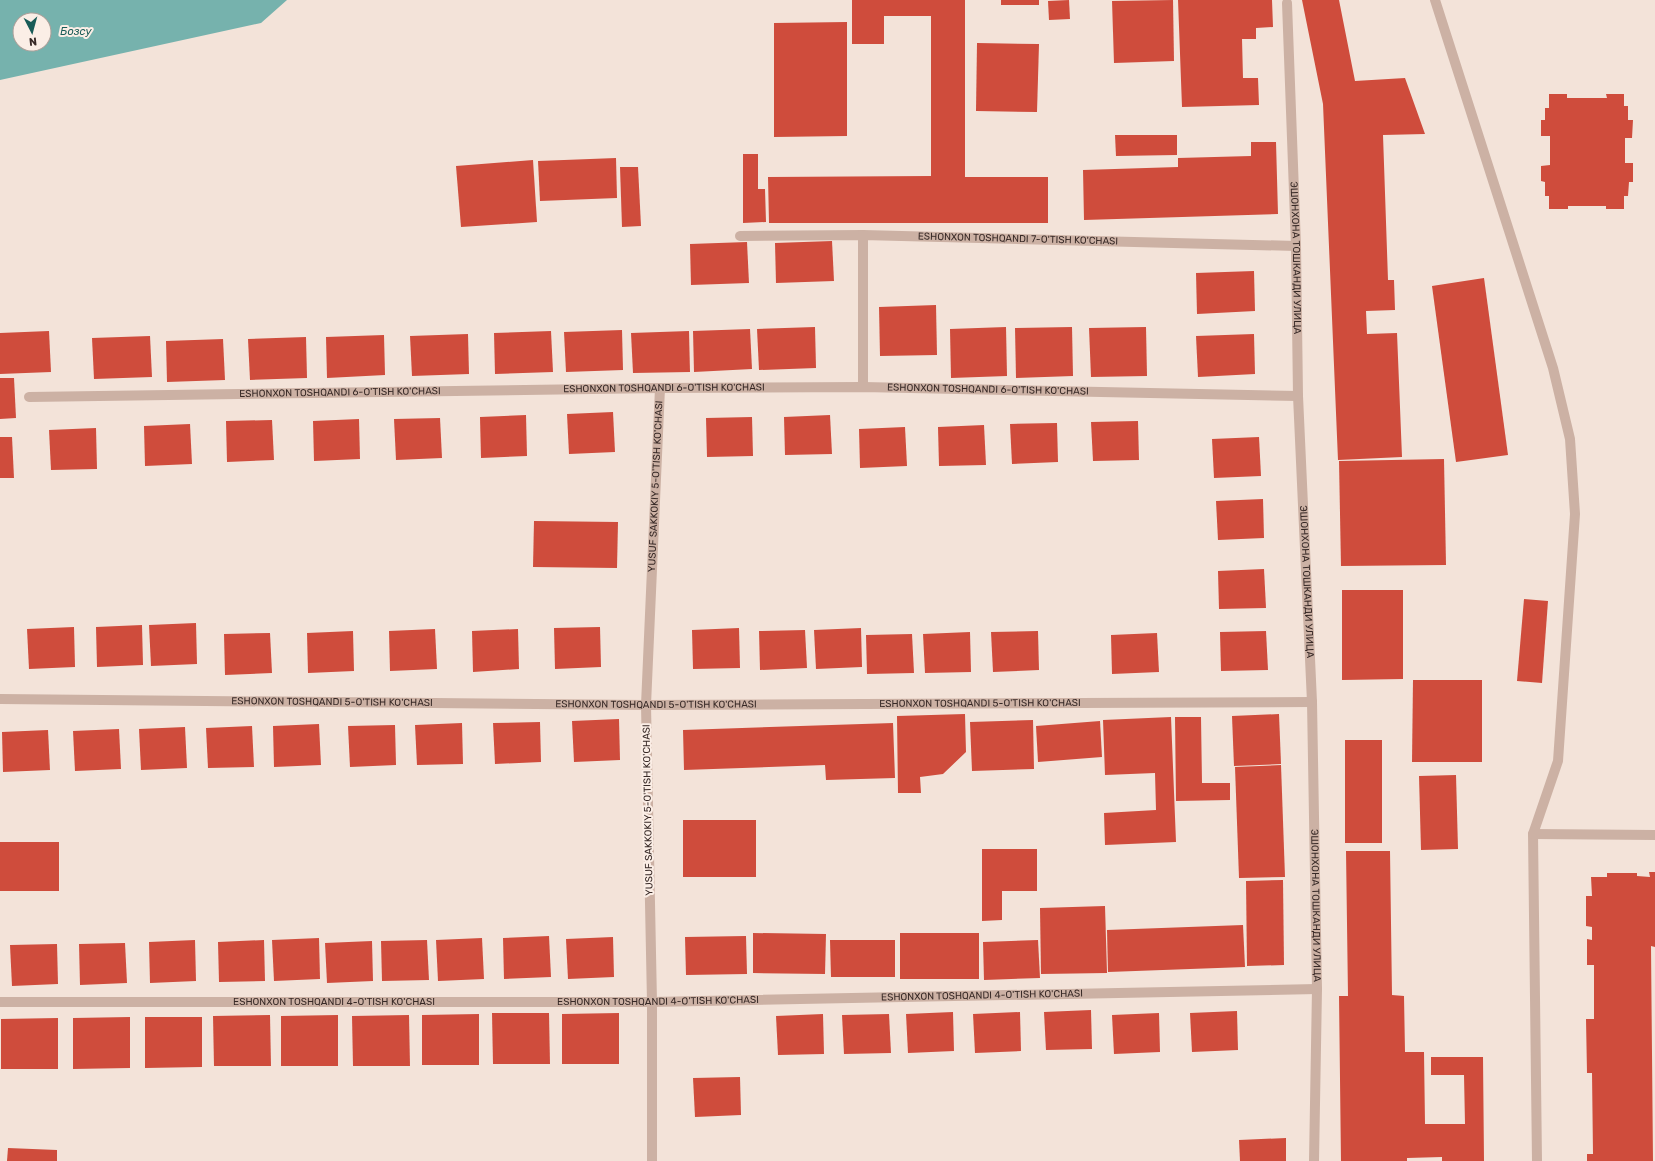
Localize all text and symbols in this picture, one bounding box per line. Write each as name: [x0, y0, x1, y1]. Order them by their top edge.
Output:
north arrow: [12, 12, 52, 52]
water label: Бозсу: [60, 25, 93, 38]
text: N: [28, 35, 38, 48]
street label: ЭШОНХОНА ТОШКАНДИ УЛИЦА: [1288, 181, 1303, 335]
street label: ESHONXON TOSHQANDI 7-O'TISH KO'CHASI: [918, 230, 1118, 247]
street label: ESHONXON TOSHQANDI 6-O'TISH KO'CHASI: [563, 381, 765, 395]
street label: ESHONXON TOSHQANDI 6-O'TISH KO'CHASI: [887, 382, 1089, 398]
street label: ESHONXON TOSHQANDI 6-O'TISH KO'CHASI: [239, 385, 441, 400]
street label: YUSUF SAKKOKIY 5-O'TISH KO'CHASI: [646, 400, 665, 572]
street label: ЭШОНХОНА ТОШКАНДИ УЛИЦА: [1297, 505, 1316, 659]
street label: ESHONXON TOSHQANDI 5-O'TISH KO'CHASI: [231, 695, 433, 709]
street label: ESHONXON TOSHQANDI 5-O'TISH KO'CHASI: [879, 697, 1081, 710]
street label: ESHONXON TOSHQANDI 5-O'TISH KO'CHASI: [555, 698, 757, 711]
street label: YUSUF SAKKOKIY 5-O'TISH KO'CHASI: [641, 724, 655, 896]
street label: ЭШОНХОНА ТОШКАНДИ УЛИЦА: [1308, 829, 1323, 982]
street label: ESHONXON TOSHQANDI 4-O'TISH KO'CHASI: [881, 988, 1083, 1004]
street label: ESHONXON TOSHQANDI 4-O'TISH KO'CHASI: [557, 994, 759, 1008]
street label: ESHONXON TOSHQANDI 4-O'TISH KO'CHASI: [233, 996, 435, 1008]

